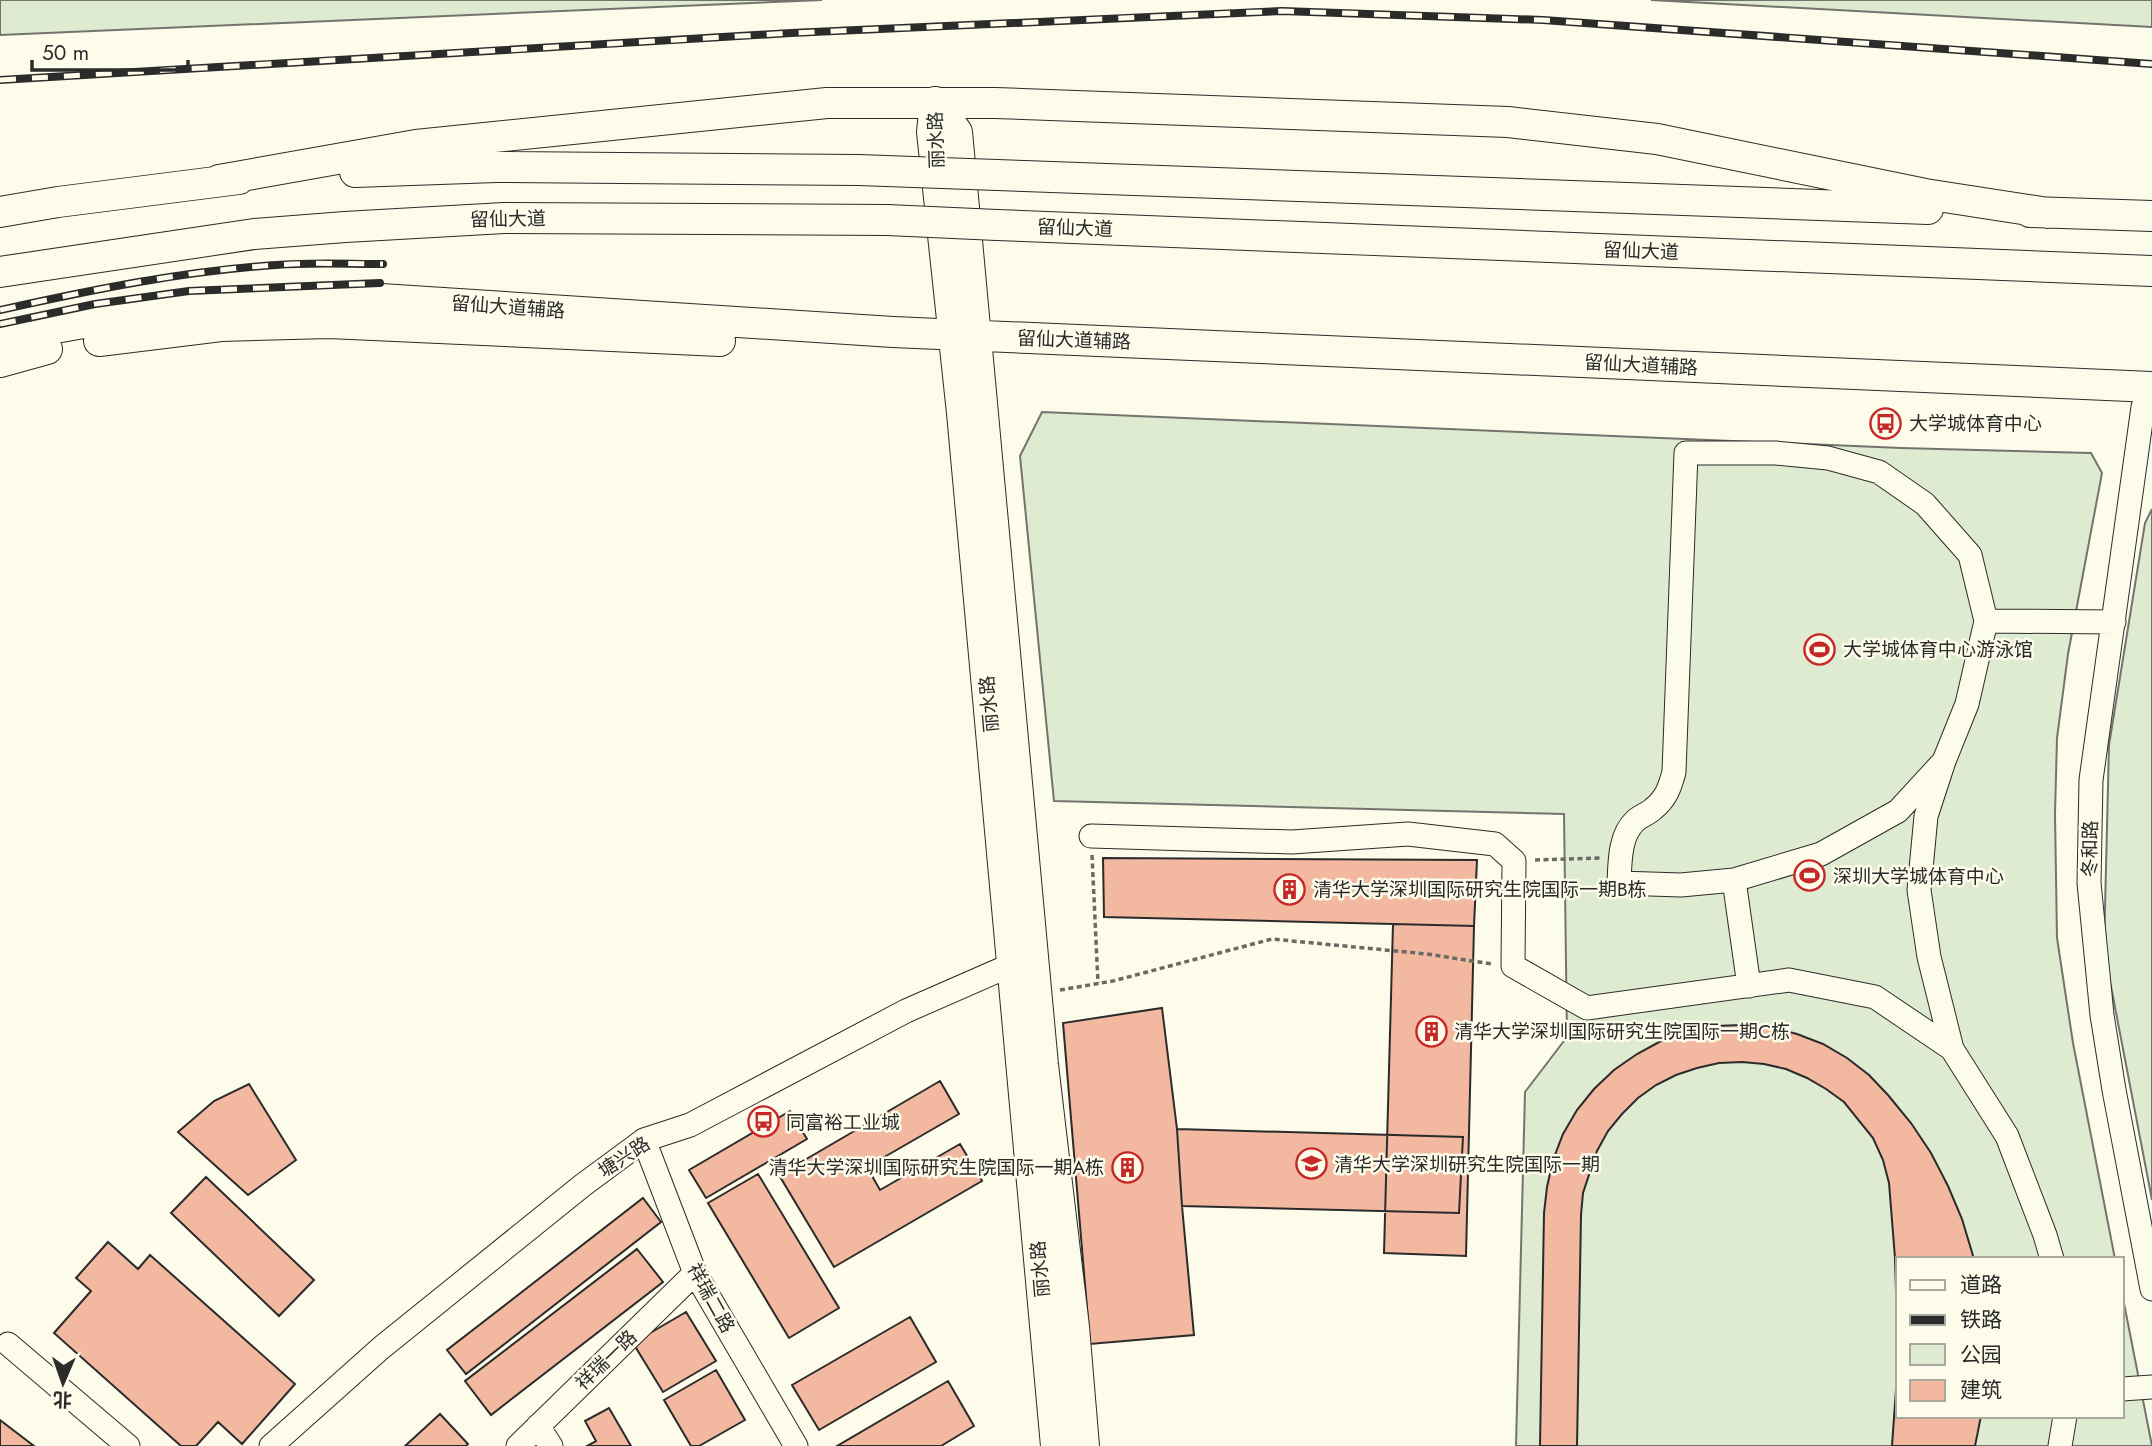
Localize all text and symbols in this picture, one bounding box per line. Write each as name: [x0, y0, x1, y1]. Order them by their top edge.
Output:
scale bar: [32, 28, 187, 72]
text: 50 m: [42, 38, 89, 68]
street label: 丽水路: [922, 111, 950, 169]
street label: 留仙大道: [470, 205, 546, 233]
street label: 留仙大道: [1037, 213, 1113, 243]
street label: 留仙大道: [1603, 236, 1679, 266]
street label: 留仙大道辅路: [450, 290, 566, 324]
street label: 留仙大道辅路: [1017, 325, 1131, 355]
street label: 留仙大道辅路: [1583, 349, 1699, 381]
bus stop icon: 大学城体育中心: [1869, 406, 1903, 440]
place label: 大学城体育中心: [1909, 410, 2042, 437]
sports icon: 大学城体育中心游泳馆: [1803, 632, 1837, 666]
place label: 大学城体育中心游泳馆: [1843, 636, 2033, 663]
street label: 丽水路: [973, 674, 1005, 734]
street label: 冬和路: [2076, 820, 2104, 878]
sports icon: 深圳大学城体育中心: [1793, 859, 1827, 893]
place label: 深圳大学城体育中心: [1833, 863, 2004, 890]
building icon: 清华大学深圳国际研究生院国际一期B栋: [1273, 872, 1307, 906]
place label: 清华大学深圳国际研究生院国际一期B栋: [1313, 876, 1647, 903]
building icon: 清华大学深圳国际研究生院国际一期C栋: [1414, 1014, 1448, 1048]
place label: 清华大学深圳国际研究生院国际一期C栋: [1454, 1018, 1790, 1045]
bus stop icon: 同富裕工业城: [746, 1105, 780, 1139]
place label: 同富裕工业城: [786, 1109, 900, 1136]
street label: 塘兴路: [593, 1130, 655, 1184]
school or university icon: 清华大学深圳研究生院国际一期: [1294, 1147, 1328, 1181]
building icon: 清华大学深圳国际研究生院国际一期A栋: [1110, 1150, 1144, 1184]
place label: 清华大学深圳研究生院国际一期: [1334, 1151, 1600, 1178]
place label: 清华大学深圳国际研究生院国际一期A栋: [768, 1154, 1104, 1181]
street label: 丽水路: [1024, 1239, 1056, 1299]
legend: [1896, 1257, 2124, 1418]
street label: 祥瑞二路: [681, 1258, 741, 1338]
text: 道路: [1960, 1270, 2002, 1300]
text: 铁路: [1960, 1305, 2002, 1335]
street label: 祥瑞一路: [569, 1324, 643, 1396]
text: 公园: [1960, 1340, 2002, 1370]
north arrow: [28, 1348, 98, 1418]
text: 建筑: [1960, 1375, 2002, 1405]
text: 北: [52, 1386, 72, 1413]

